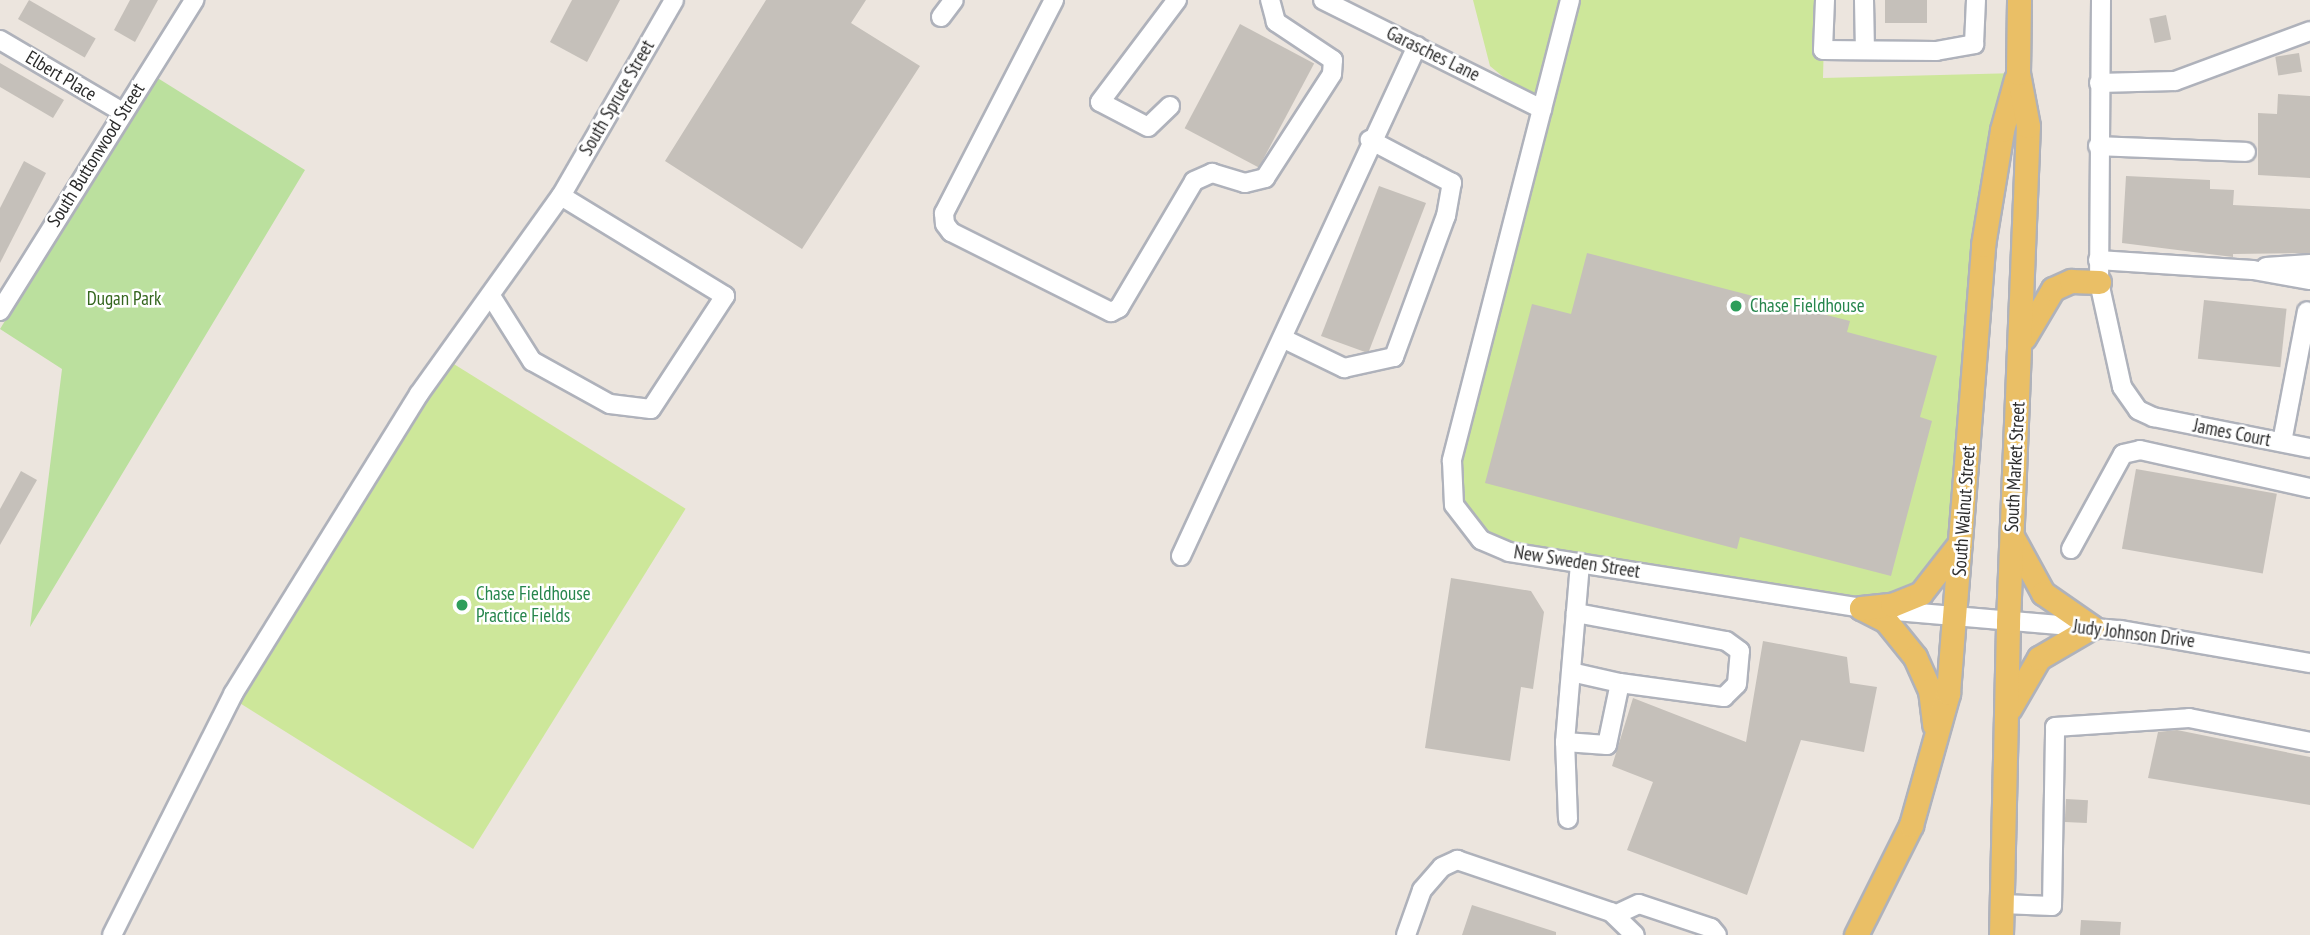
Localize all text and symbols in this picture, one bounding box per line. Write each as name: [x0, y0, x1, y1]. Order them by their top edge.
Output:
street label: Garasches Lane: [1383, 22, 1483, 86]
street label: South Spruce Street: [575, 36, 659, 160]
street label: Elbert Place: [21, 46, 101, 106]
street label: South Buttonwood Street: [43, 79, 149, 231]
park label: Dugan Park: [87, 288, 161, 310]
place label: Chase Fieldhouse: [1750, 295, 1865, 317]
marker: Chase Fieldhouse: [1728, 298, 1744, 314]
street label: South Market Street: [2000, 401, 2030, 533]
street label: James Court: [2191, 414, 2273, 452]
street label: South Walnut Street: [1948, 445, 1980, 577]
street label: New Sweden Street: [1512, 541, 1642, 583]
place label: Chase Fieldhouse Practice Fields: [476, 583, 591, 627]
marker: Chase Fieldhouse Practice Fields: [454, 597, 470, 613]
street label: Judy Johnson Drive: [2071, 615, 2197, 653]

